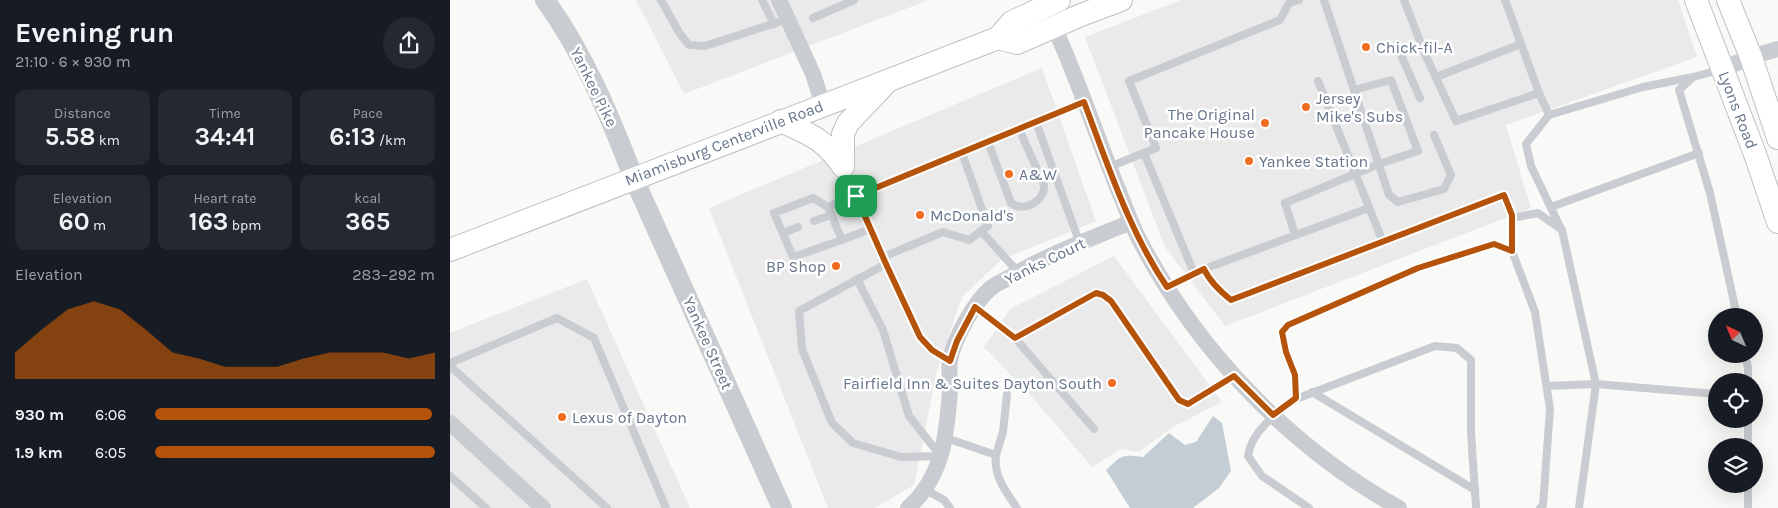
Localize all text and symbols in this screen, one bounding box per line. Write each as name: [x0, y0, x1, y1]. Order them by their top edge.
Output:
text: Evening run: [15, 16, 174, 49]
button: share: [383, 17, 435, 69]
place label: Chick-fil-A: [1376, 38, 1453, 57]
marker: Chick-fil-A: [1360, 41, 1372, 53]
street label: Yankee Pike: [567, 44, 621, 130]
text: 21:10 · 6 × 930 m: [15, 52, 131, 71]
street label: Lyons Road: [1714, 68, 1762, 152]
place label: Jersey Mike's Subs: [1316, 89, 1403, 126]
street label: Miamisburg Centerville Road: [622, 96, 826, 190]
marker: Jersey Mike's Subs: [1300, 101, 1312, 113]
text: Distance: [54, 105, 111, 122]
text: Time: [209, 105, 241, 122]
text: Pace: [353, 105, 383, 122]
place label: The Original Pancake House: [1144, 105, 1255, 142]
marker: The Original Pancake House: [1259, 117, 1271, 129]
text: 5.58: [45, 122, 95, 151]
text: 34:41: [195, 122, 255, 151]
text: 6:13: [329, 122, 376, 151]
text: km: [95, 132, 120, 149]
text: /km: [376, 132, 406, 149]
place label: Yankee Station: [1259, 152, 1368, 171]
marker: Yankee Station: [1243, 155, 1255, 167]
place label: A&W: [1019, 165, 1058, 184]
marker: A&W: [1003, 168, 1015, 180]
pin: [835, 175, 877, 217]
icon: arrive: [842, 182, 870, 210]
text: Elevation: [53, 190, 112, 207]
text: Heart rate: [193, 190, 257, 207]
text: kcal: [354, 190, 381, 207]
place label: McDonald's: [930, 206, 1014, 225]
text: 60: [59, 207, 90, 236]
text: 163: [189, 207, 228, 236]
text: 365: [345, 207, 390, 236]
marker: McDonald's: [914, 209, 926, 221]
text: m: [90, 217, 106, 234]
text: bpm: [228, 217, 261, 234]
street label: Yanks Court: [1001, 233, 1089, 289]
place label: BP Shop: [766, 257, 826, 276]
marker: BP Shop: [830, 260, 842, 272]
text: Elevation: [15, 265, 83, 284]
text: 283–292 m: [352, 265, 435, 284]
street label: Yankee Street: [679, 294, 737, 392]
north arrow: [1708, 308, 1762, 362]
map controls: [1708, 308, 1763, 493]
button: locate: [1708, 373, 1763, 428]
place label: Fairfield Inn & Suites Dayton South: [843, 374, 1102, 393]
marker: Fairfield Inn & Suites Dayton South: [1106, 377, 1118, 389]
text: 930 m: [15, 405, 64, 424]
text: 6:06: [95, 405, 127, 424]
place label: Lexus of Dayton: [572, 408, 687, 427]
marker: Lexus of Dayton: [556, 411, 568, 423]
button: layers: [1708, 438, 1763, 493]
text: 1.9 km: [15, 443, 63, 462]
text: 6:05: [95, 443, 126, 462]

